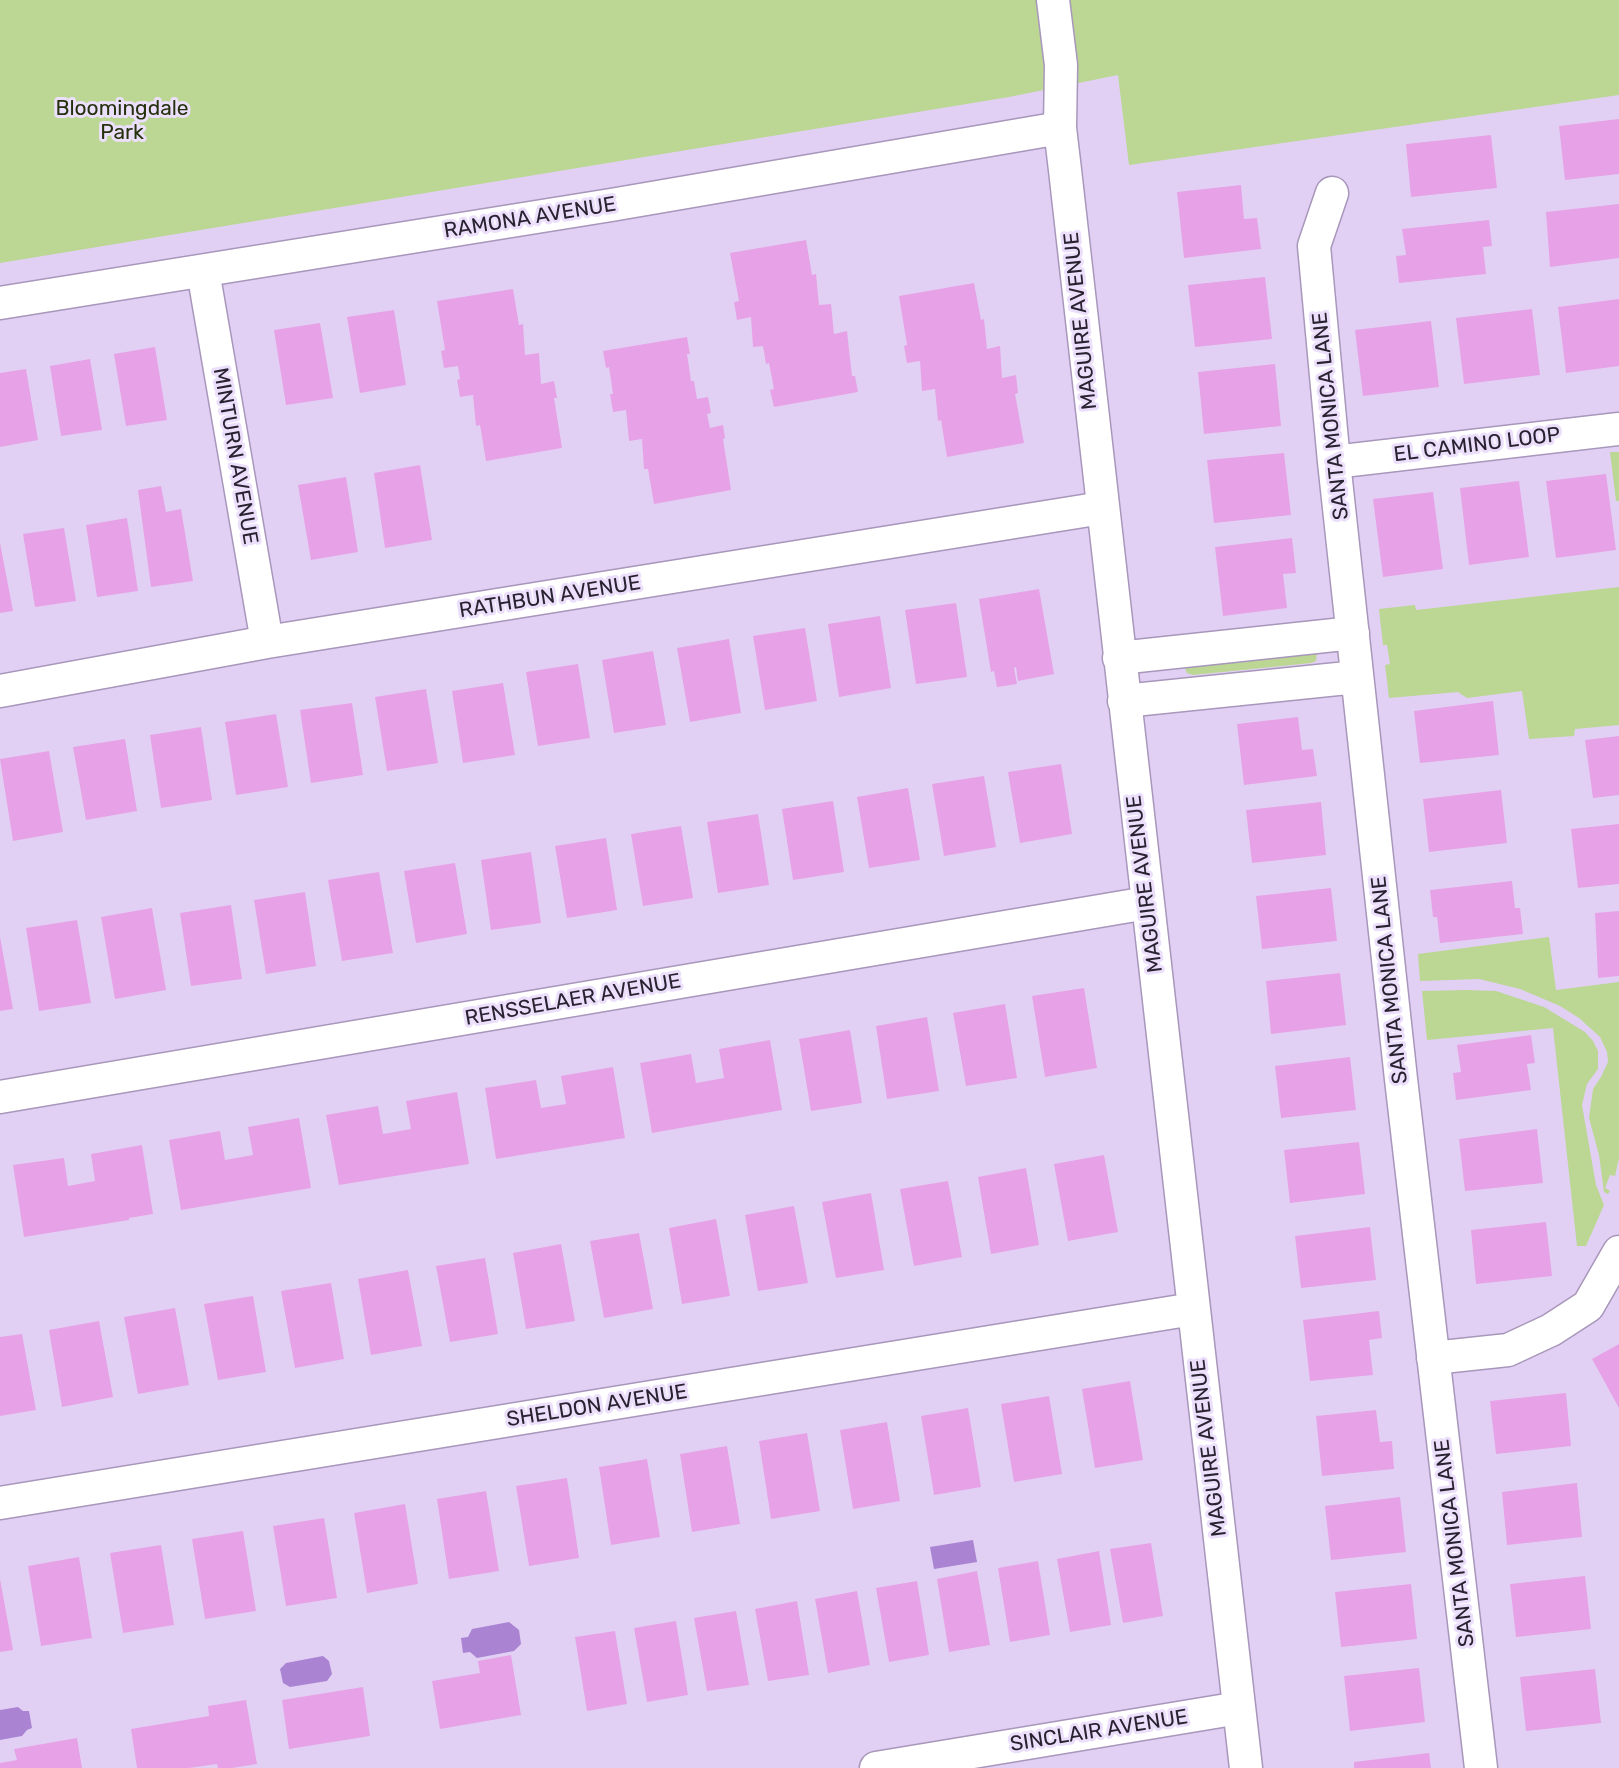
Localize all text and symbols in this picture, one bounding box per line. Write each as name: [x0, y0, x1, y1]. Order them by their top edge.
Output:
park label: Bloomingdale Park: [55, 96, 189, 146]
street label: RAMONA AVENUE: [442, 192, 618, 244]
street label: MAGUIRE AVENUE: [1059, 231, 1103, 411]
street label: SANTA MONICA LANE: [1308, 311, 1354, 521]
street label: MINTURN AVENUE: [207, 366, 263, 546]
street label: EL CAMINO LOOP: [1392, 422, 1562, 468]
street label: RATHBUN AVENUE: [457, 570, 643, 624]
street label: MAGUIRE AVENUE: [1122, 794, 1168, 974]
street label: SANTA MONICA LANE: [1367, 875, 1413, 1085]
street label: RENSSELAER AVENUE: [463, 969, 683, 1031]
street label: MAGUIRE AVENUE: [1186, 1358, 1232, 1538]
street label: SHELDON AVENUE: [505, 1379, 689, 1433]
street label: SANTA MONICA LANE: [1430, 1438, 1480, 1648]
street label: SINCLAIR AVENUE: [1008, 1705, 1190, 1757]

